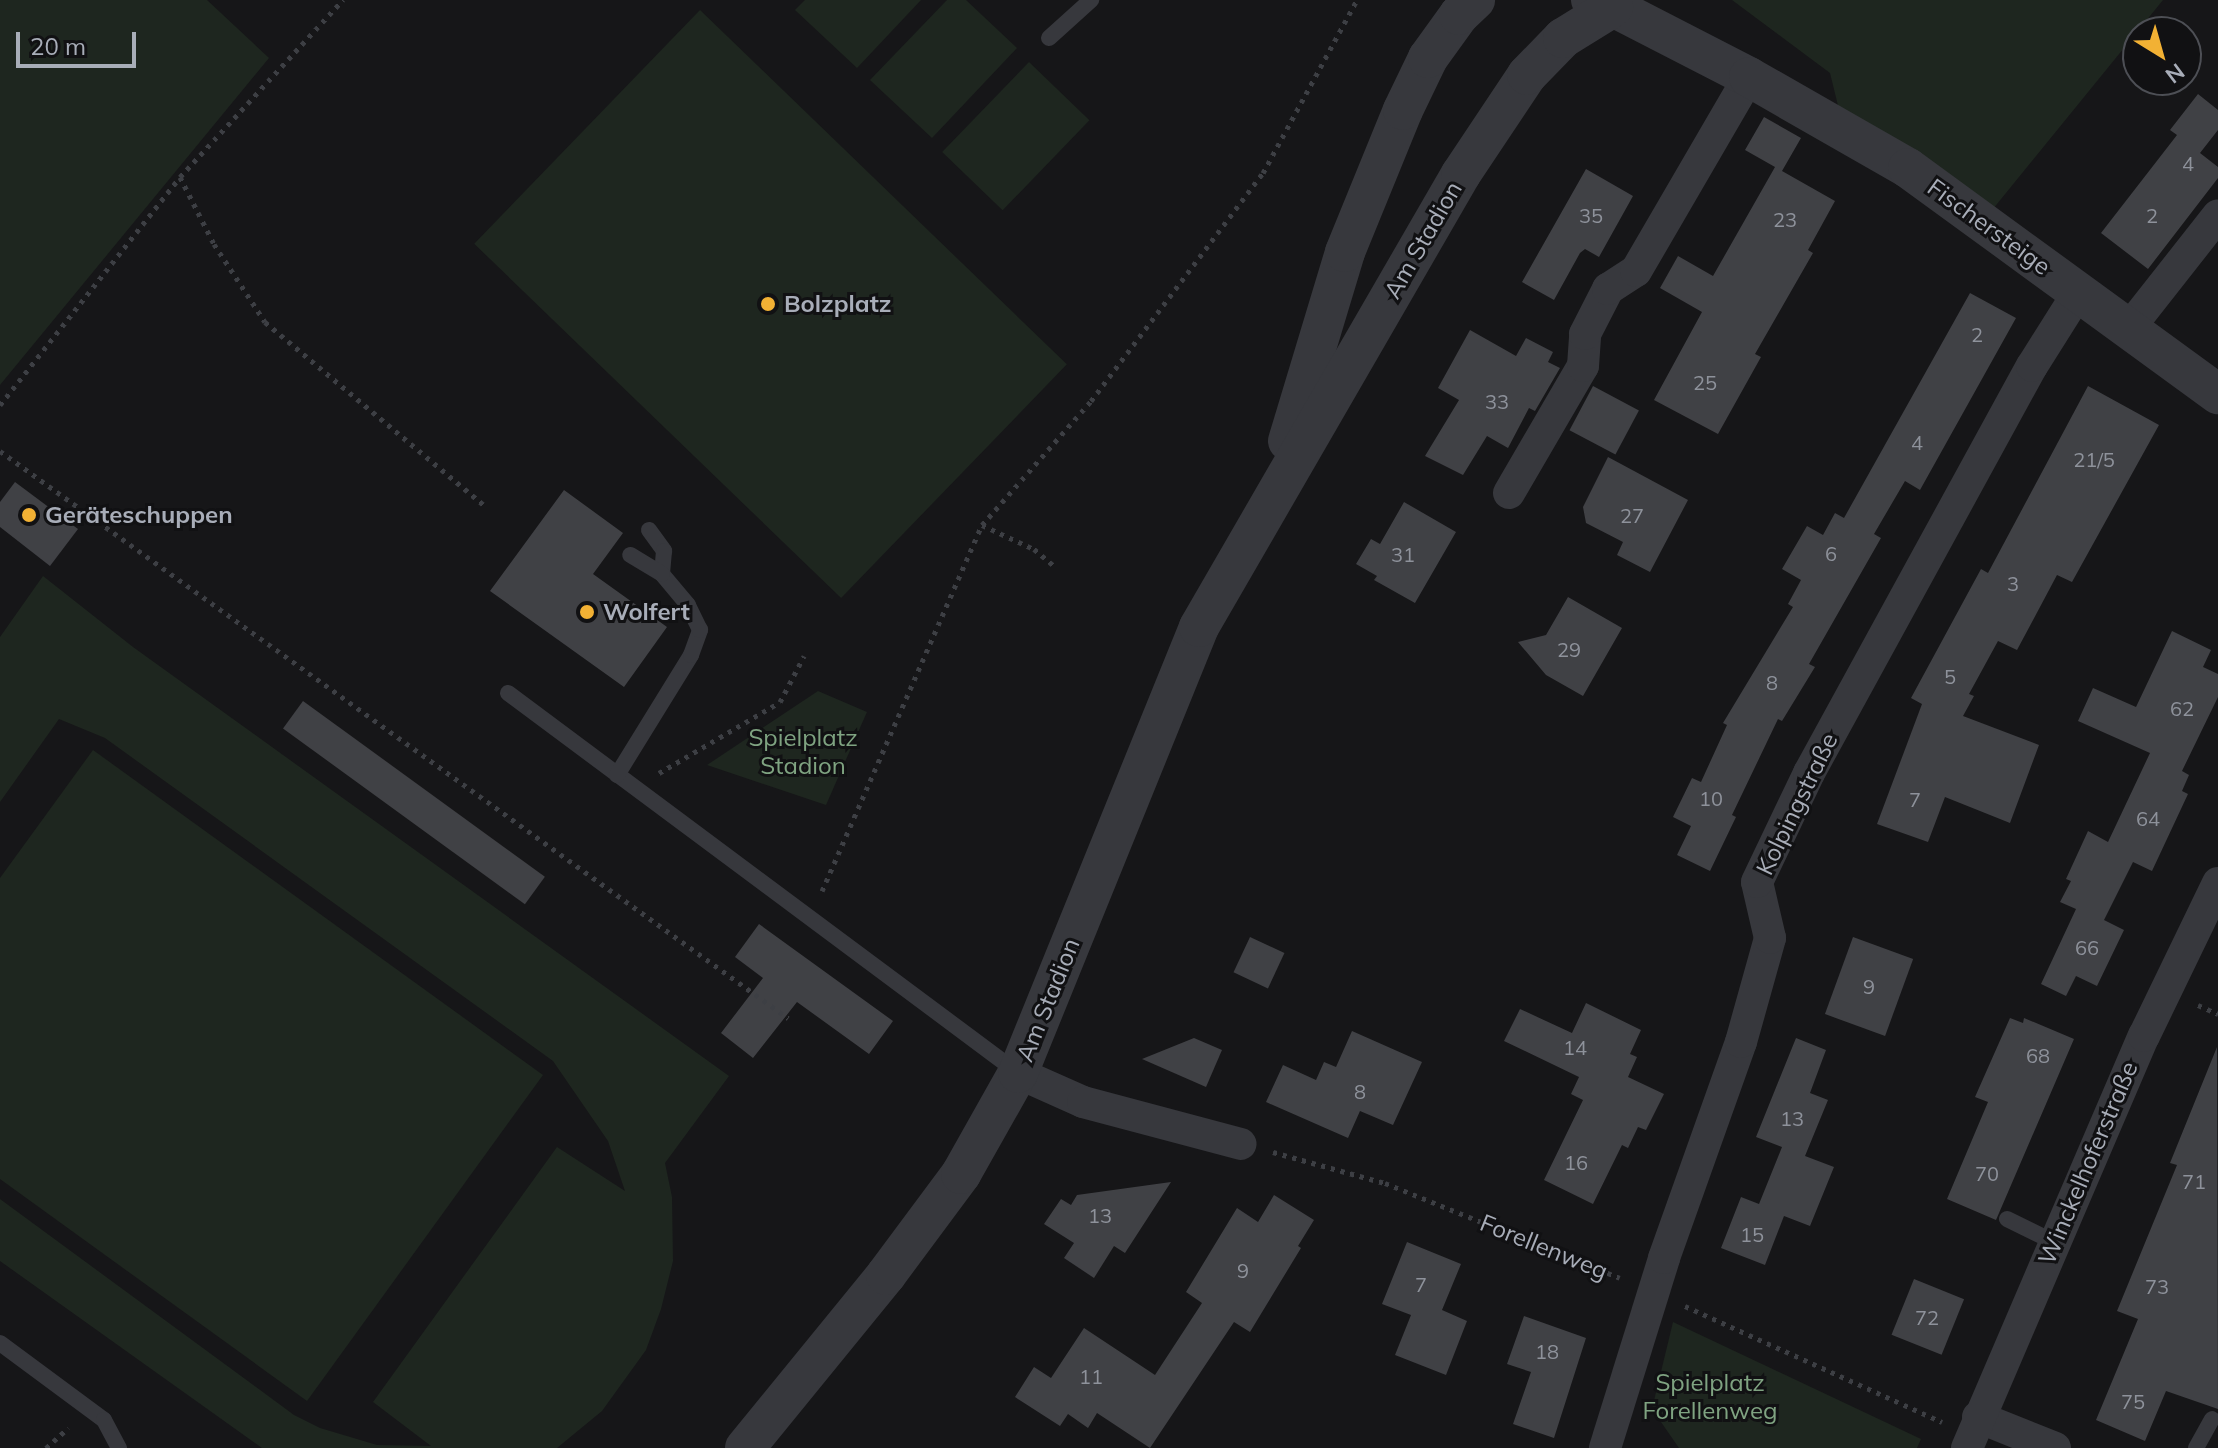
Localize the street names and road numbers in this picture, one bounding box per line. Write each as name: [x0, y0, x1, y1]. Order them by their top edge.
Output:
street label: Fischersteige: [1922, 173, 2056, 281]
street label: Am Stadion: [1378, 176, 1468, 304]
street label: Kolpingstraße: [1750, 728, 1844, 880]
street label: Am Stadion: [1010, 934, 1086, 1066]
street label: Winckelhoferstraße: [2032, 1057, 2144, 1269]
street label: Forellenweg: [1476, 1208, 1612, 1286]

